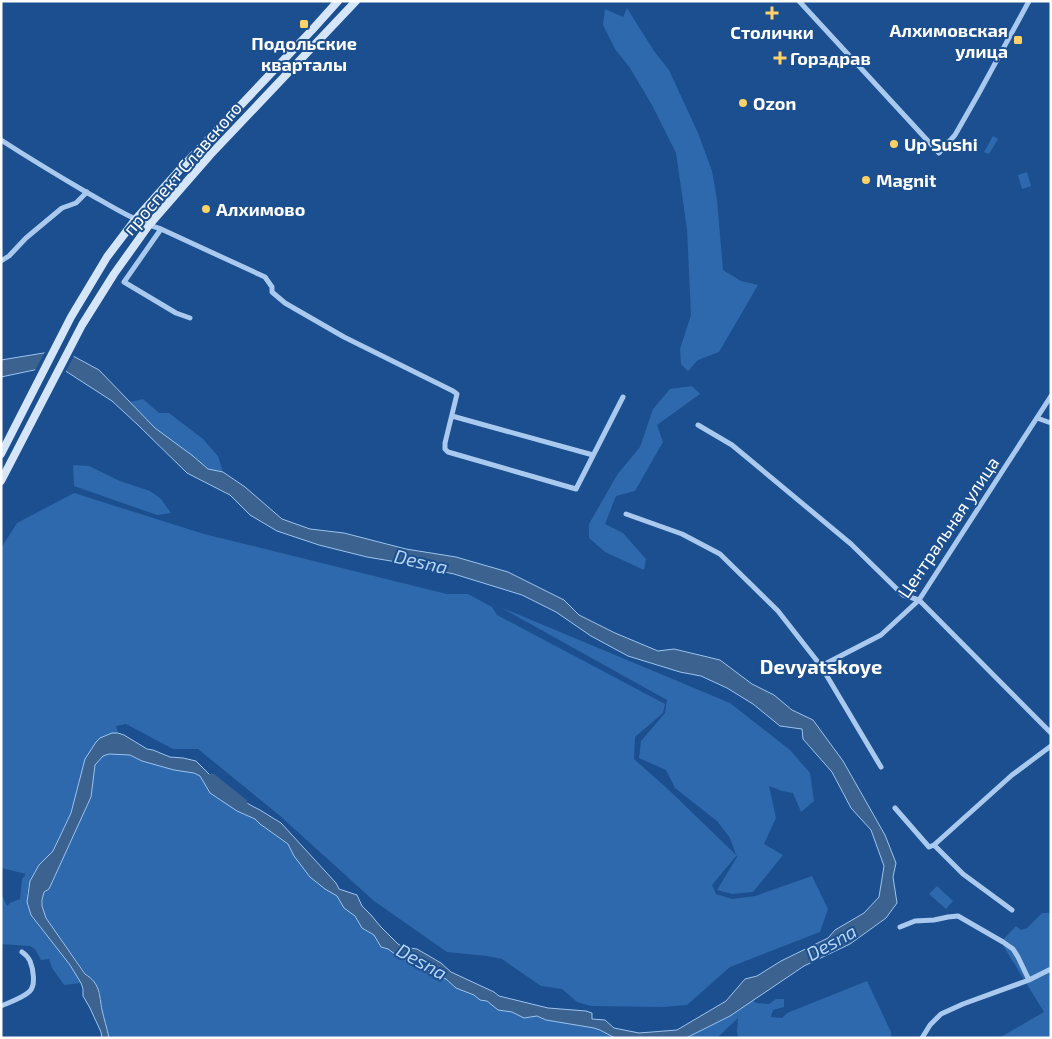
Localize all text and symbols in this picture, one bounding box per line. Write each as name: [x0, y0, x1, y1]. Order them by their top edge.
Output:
marker: Столички: [766, 7, 778, 19]
marker: Подольские кварталы: [298, 18, 310, 30]
place label: Алхимовская улица: [889, 19, 1008, 62]
place label: Столички: [730, 21, 814, 43]
place label: Подольские кварталы: [251, 32, 357, 75]
marker: Алхимовская улица: [1012, 34, 1024, 46]
place label: Горздрав: [790, 47, 871, 69]
marker: Горздрав: [774, 52, 786, 64]
place label: Ozon: [753, 92, 796, 114]
street label: проспект Славского: [118, 97, 246, 239]
marker: Ozon: [737, 97, 749, 109]
place label: Up Sushi: [904, 133, 978, 155]
marker: Up Sushi: [888, 138, 900, 150]
place label: Magnit: [876, 169, 937, 191]
marker: Magnit: [860, 174, 872, 186]
place label: Алхимово: [216, 198, 305, 220]
marker: Алхимово: [200, 203, 212, 215]
street label: Центральная улица: [893, 452, 1003, 602]
water label: Desna: [392, 544, 450, 578]
district label: Devyatskoye: [760, 654, 882, 679]
water label: Desna: [802, 919, 860, 965]
water label: Desna: [393, 938, 451, 984]

